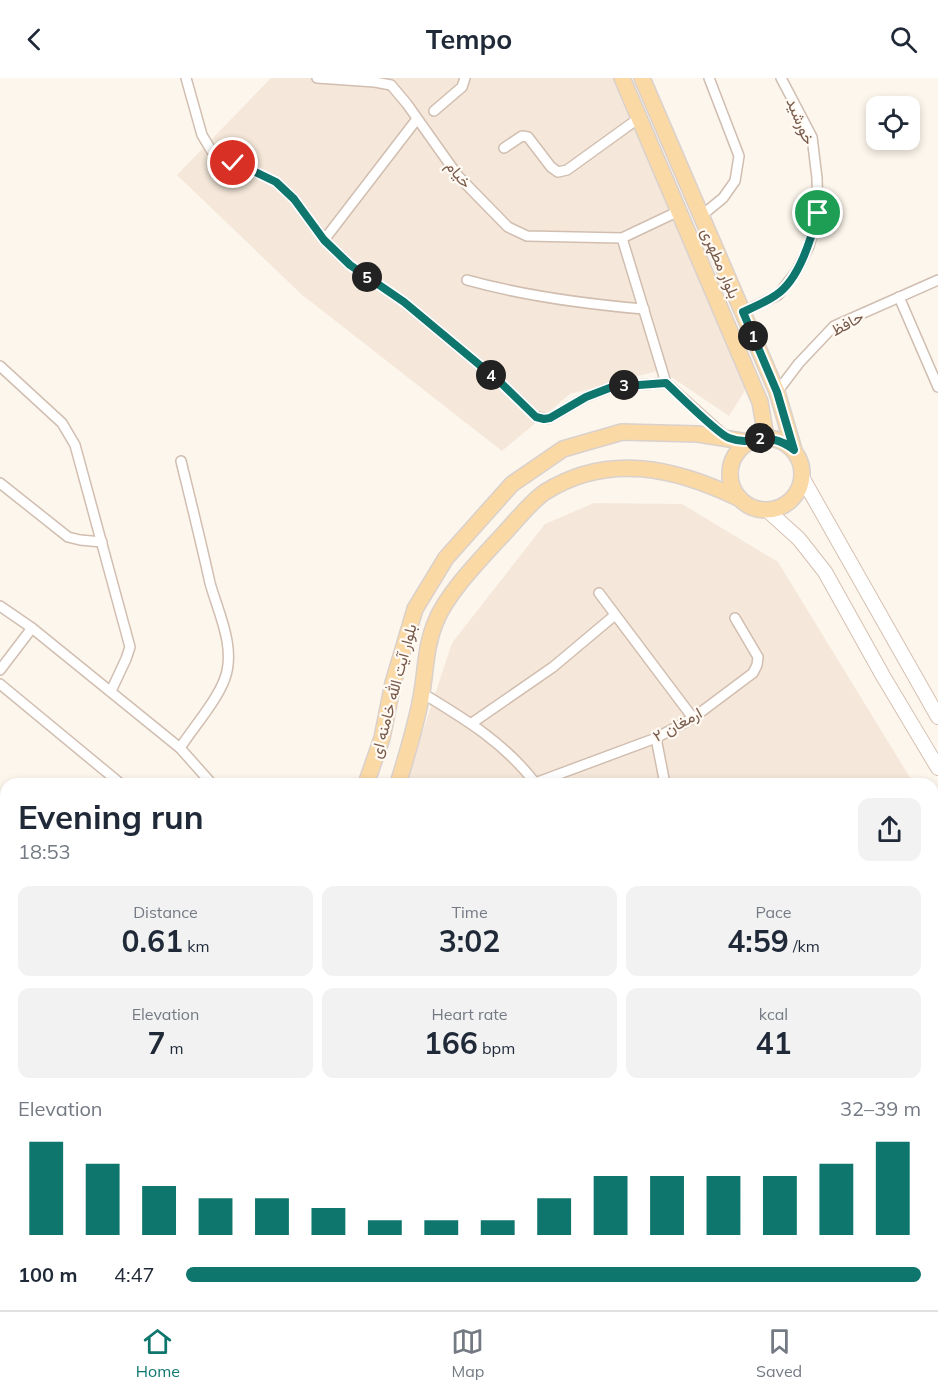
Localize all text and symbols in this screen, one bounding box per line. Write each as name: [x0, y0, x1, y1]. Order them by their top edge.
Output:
text: Tempo: [426, 22, 512, 56]
icon: back: [18, 23, 51, 56]
icon: search: [887, 23, 920, 56]
street label: خورشید: [781, 95, 820, 148]
map controls: [866, 96, 920, 150]
button: locate: [866, 96, 920, 150]
pin: [207, 137, 258, 188]
icon: check: [216, 146, 249, 179]
street label: خیام: [441, 156, 477, 193]
pin: [792, 187, 843, 238]
icon: arrive: [801, 196, 834, 229]
street label: بلوار مطهری: [696, 225, 745, 302]
pin: 5: [352, 262, 382, 292]
text: 5: [362, 267, 372, 287]
street label: حافظ: [827, 306, 867, 340]
pin: 1: [738, 321, 768, 351]
text: 1: [748, 326, 758, 346]
pin: 4: [476, 360, 506, 390]
text: 4: [486, 365, 496, 385]
pin: 3: [609, 370, 639, 400]
text: 3: [619, 375, 629, 395]
pin: 2: [745, 423, 775, 453]
text: 2: [755, 428, 765, 448]
street label: بلوار آیت الله خامنه ای: [365, 621, 422, 761]
street label: ارمغان ۲: [649, 702, 706, 747]
text: Evening run: [18, 796, 204, 837]
button: share: [858, 798, 921, 861]
text: 18:53: [18, 839, 71, 864]
text: Distance: [133, 902, 198, 922]
text: Time: [451, 902, 488, 922]
text: Pace: [755, 902, 792, 922]
text: 0.61: [122, 922, 183, 960]
text: 3:02: [439, 922, 500, 960]
text: 4:59: [727, 922, 789, 960]
text: km: [183, 936, 209, 956]
text: /km: [789, 936, 820, 956]
text: Elevation: [132, 1004, 199, 1024]
text: Heart rate: [431, 1004, 508, 1024]
text: kcal: [759, 1004, 788, 1024]
text: 7: [147, 1024, 165, 1062]
text: 166: [424, 1024, 478, 1062]
text: 41: [756, 1024, 792, 1062]
text: m: [165, 1038, 184, 1058]
text: bpm: [478, 1038, 515, 1058]
text: Elevation: [18, 1096, 103, 1121]
text: 32–39 m: [840, 1096, 921, 1121]
text: 100 m: [18, 1262, 77, 1287]
text: 4:47: [114, 1262, 155, 1287]
tab: Home: [136, 1325, 180, 1381]
tab: Map: [451, 1325, 484, 1381]
tab: Saved: [756, 1325, 802, 1381]

